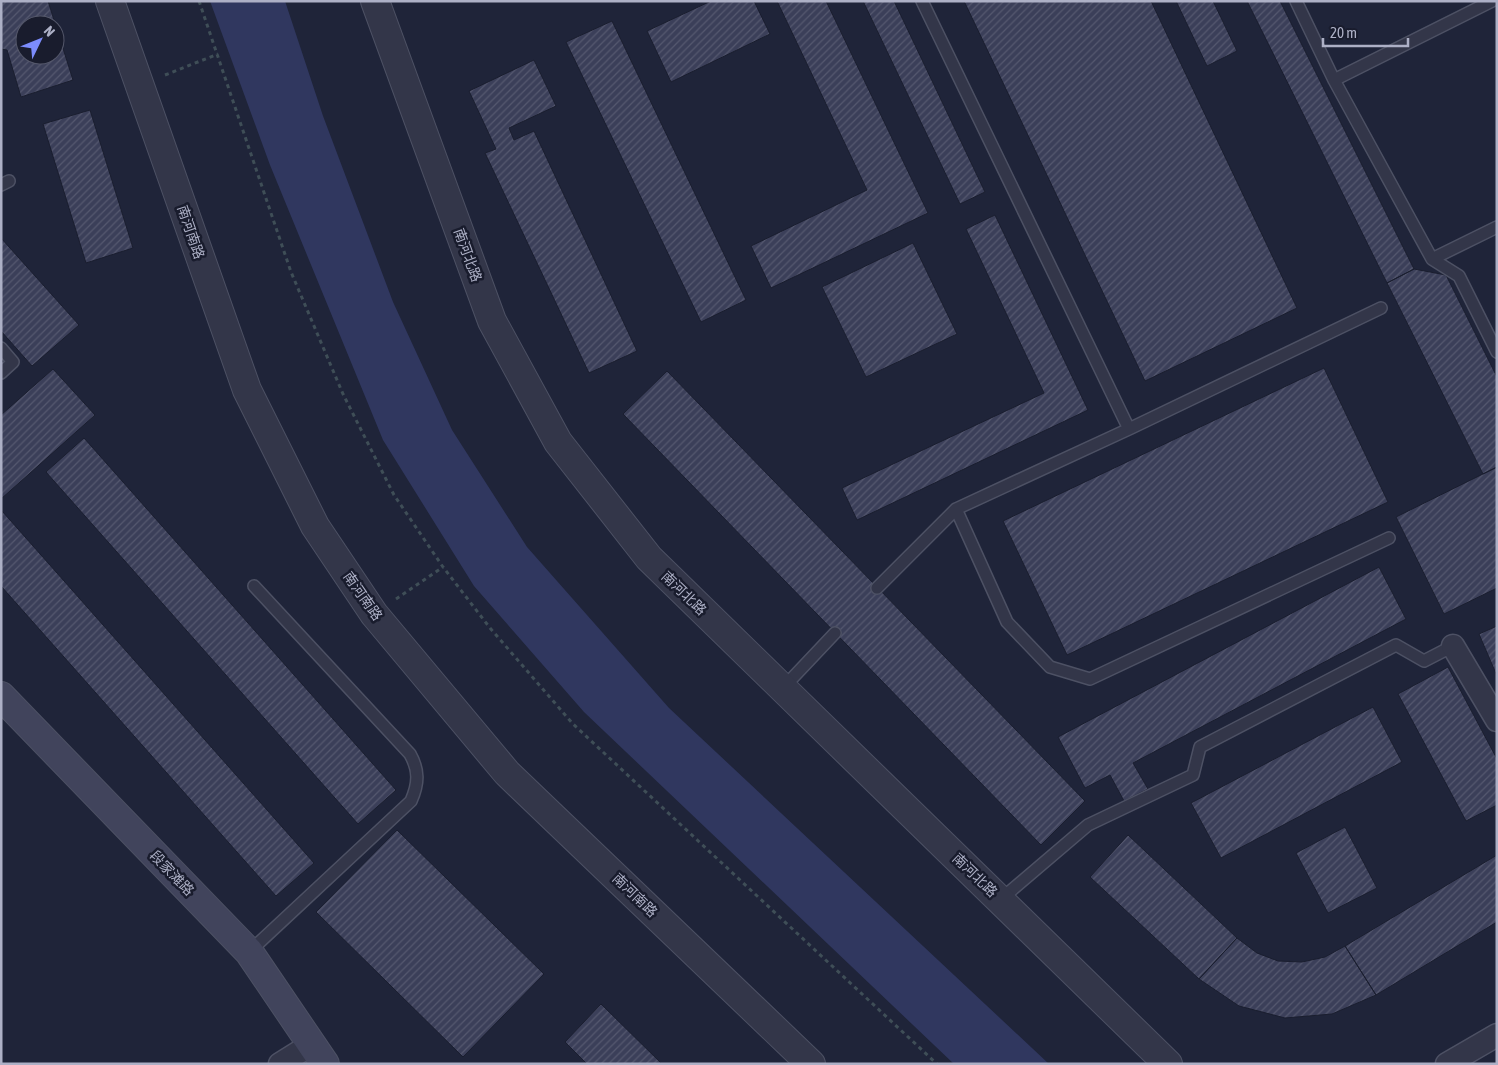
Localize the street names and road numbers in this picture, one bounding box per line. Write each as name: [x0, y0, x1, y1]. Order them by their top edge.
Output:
street label: 南河南路: [174, 203, 208, 261]
street label: 南河北路: [451, 226, 485, 284]
street label: 南河南路: [340, 568, 386, 624]
street label: 南河北路: [658, 568, 710, 618]
street label: 段家滩路: [147, 847, 197, 899]
street label: 南河北路: [949, 850, 1001, 900]
street label: 南河南路: [609, 870, 661, 920]

